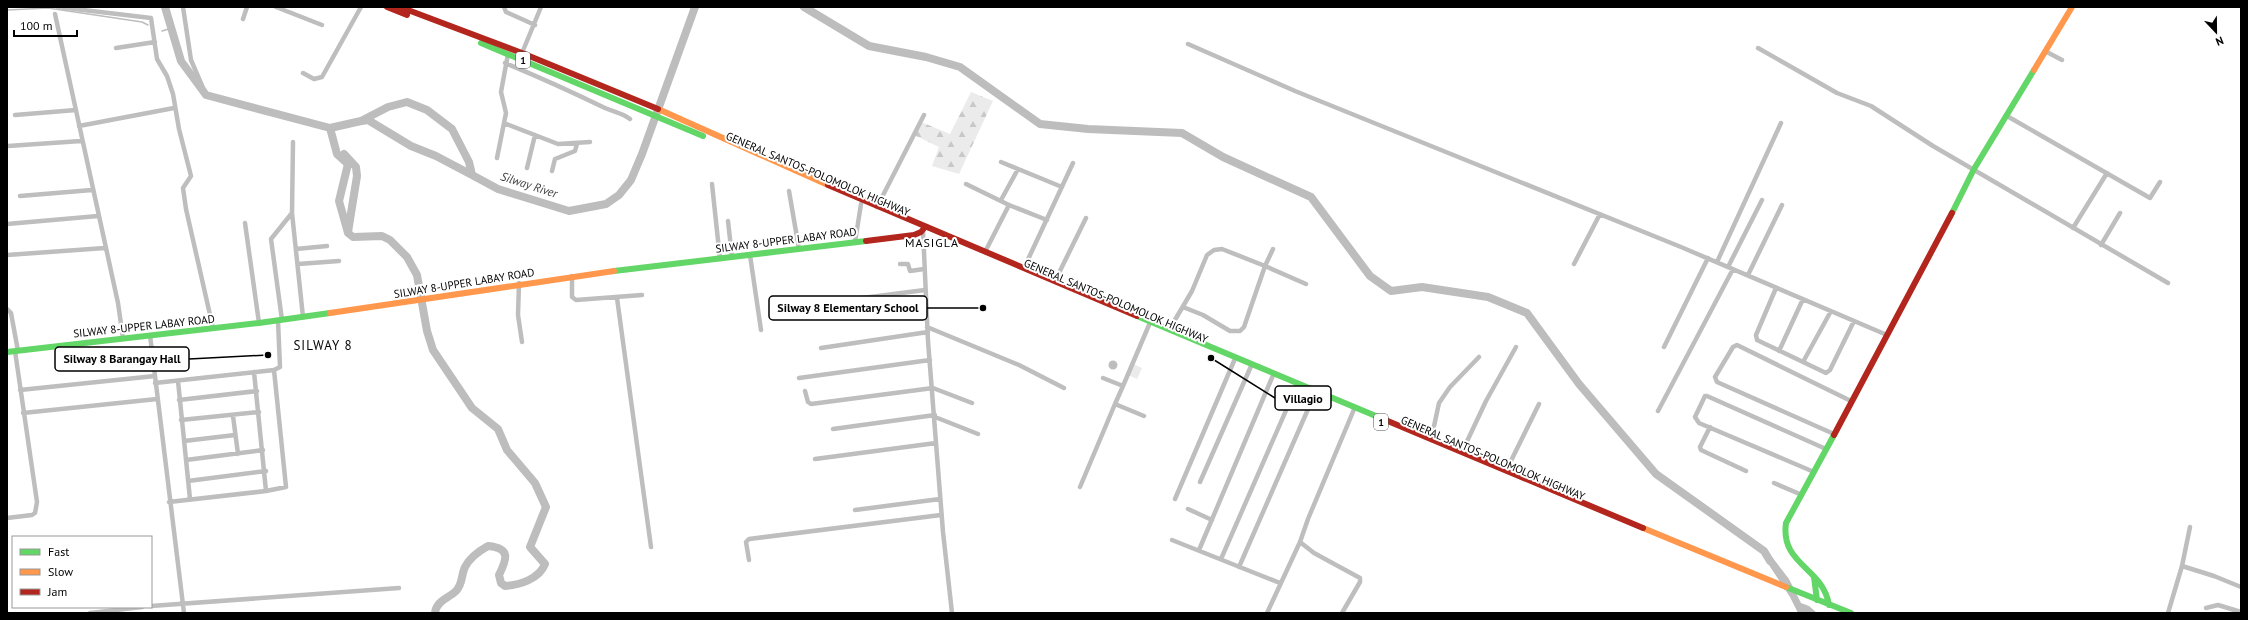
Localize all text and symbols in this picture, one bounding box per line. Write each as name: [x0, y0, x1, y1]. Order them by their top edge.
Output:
scale bar: [14, 12, 77, 38]
north arrow: [2196, 12, 2236, 52]
text: 100 m: [20, 18, 53, 33]
text: N: [2214, 33, 2226, 49]
road number: 1: [516, 52, 530, 68]
street label: GENERAL SANTOS-POLOMOLOK HIGHWAY: [724, 129, 913, 220]
water label: Silway River: [499, 168, 561, 201]
street label: SILWAY 8-UPPER LABAY ROAD: [715, 224, 857, 256]
district label: MASIGLA: [905, 235, 959, 250]
street label: GENERAL SANTOS-POLOMOLOK HIGHWAY: [1022, 256, 1211, 347]
street label: SILWAY 8-UPPER LABAY ROAD: [393, 265, 535, 301]
callout: Silway 8 Elementary School: [769, 296, 927, 320]
text: Silway 8 Elementary School: [777, 300, 919, 315]
street label: SILWAY 8-UPPER LABAY ROAD: [73, 312, 215, 340]
district label: SILWAY 8: [293, 337, 353, 354]
callout: Silway 8 Barangay Hall: [55, 347, 189, 371]
text: Silway 8 Barangay Hall: [63, 351, 181, 366]
callout: Villagio: [1275, 386, 1331, 410]
text: Villagio: [1282, 391, 1323, 406]
street label: GENERAL SANTOS-POLOMOLOK HIGHWAY: [1399, 413, 1588, 504]
road number: 1: [1374, 414, 1388, 430]
legend: [12, 536, 152, 608]
text: Fast: [48, 544, 69, 559]
text: Slow: [48, 564, 73, 579]
text: Jam: [47, 584, 67, 599]

